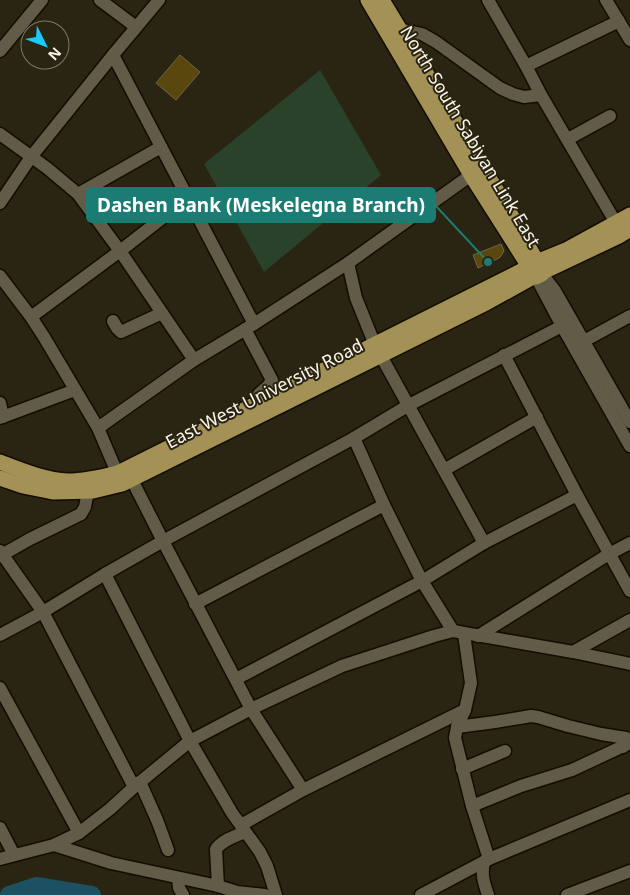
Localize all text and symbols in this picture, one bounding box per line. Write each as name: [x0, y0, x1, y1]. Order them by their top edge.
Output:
north arrow: [20, 20, 70, 70]
street label: North South Sabiyan Link East: [395, 21, 547, 251]
text: N: [44, 43, 66, 65]
callout: Dashen Bank (Meskelegna Branch): [87, 188, 435, 222]
text: Dashen Bank (Meskelegna Branch): [97, 192, 425, 218]
street label: East West University Road: [161, 333, 367, 453]

